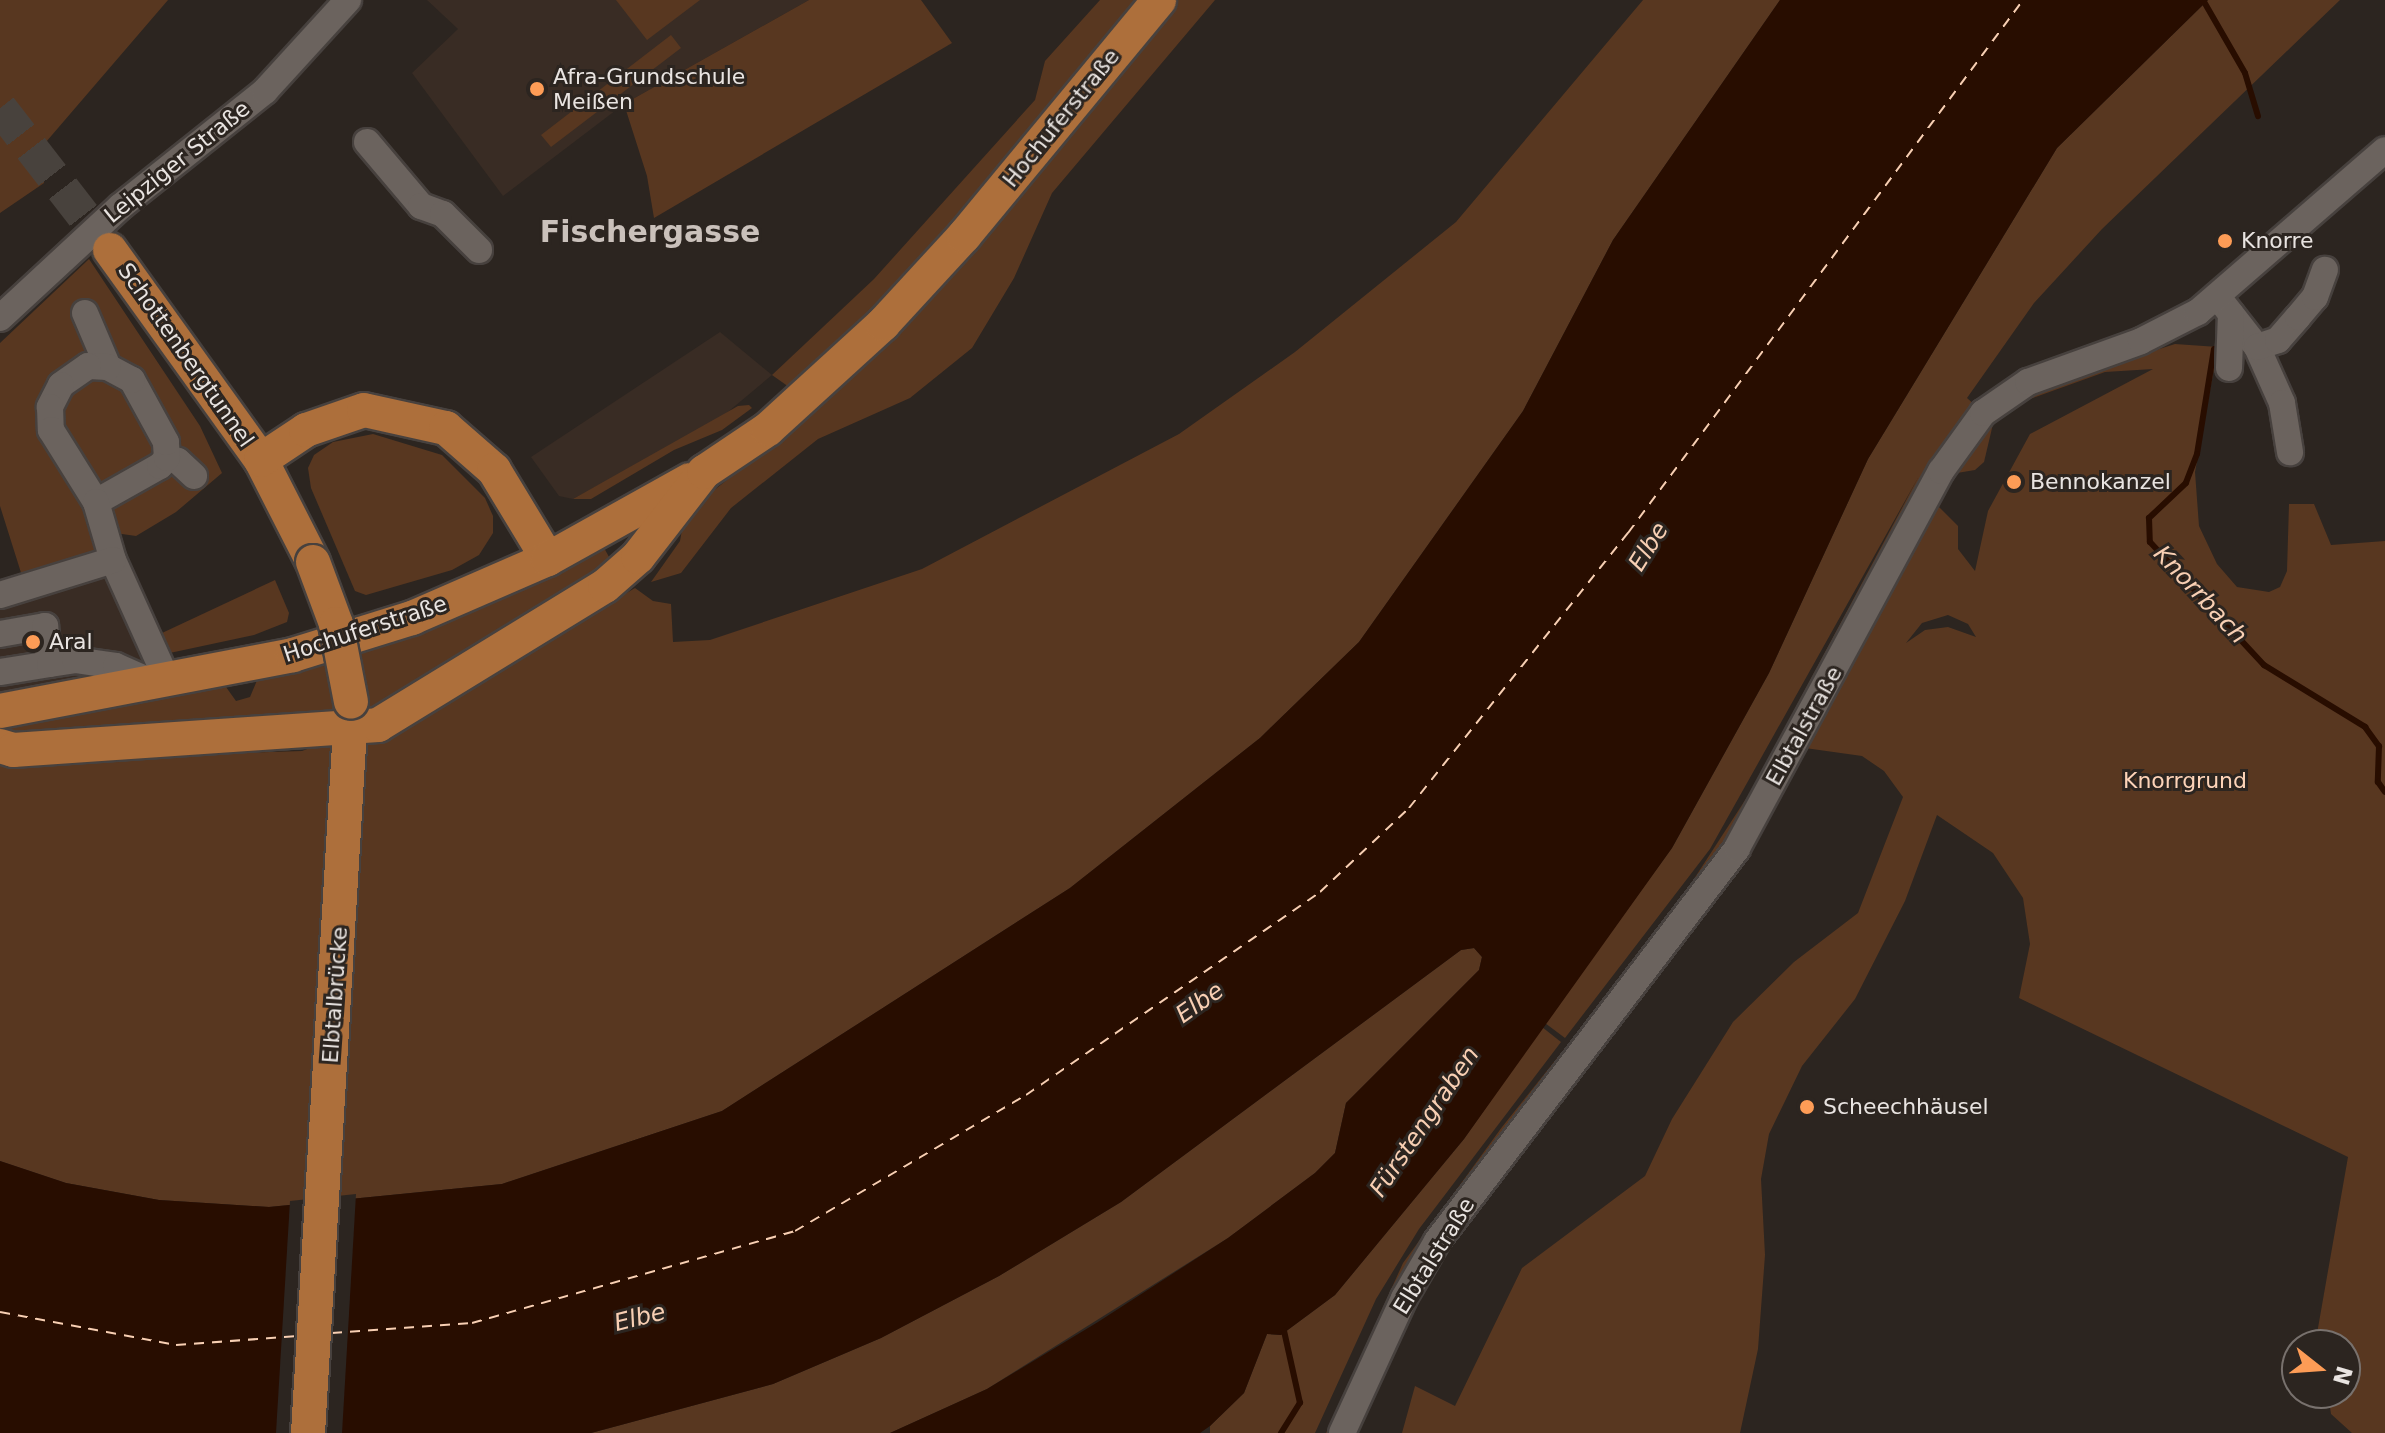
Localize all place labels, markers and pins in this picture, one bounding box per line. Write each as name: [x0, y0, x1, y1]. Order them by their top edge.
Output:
place label: Afra-Grundschule Meißen: [553, 63, 745, 114]
marker: Afra-Grundschule Meißen: [528, 80, 546, 98]
place label: Knorre: [2241, 228, 2314, 254]
marker: Knorre: [2216, 232, 2234, 250]
place label: Bennokanzel: [2030, 469, 2171, 495]
marker: Bennokanzel: [2005, 473, 2023, 491]
place label: Aral: [49, 629, 93, 655]
marker: Aral: [24, 633, 42, 651]
place label: Scheechhäusel: [1823, 1094, 1989, 1120]
marker: Scheechhäusel: [1798, 1098, 1816, 1116]

